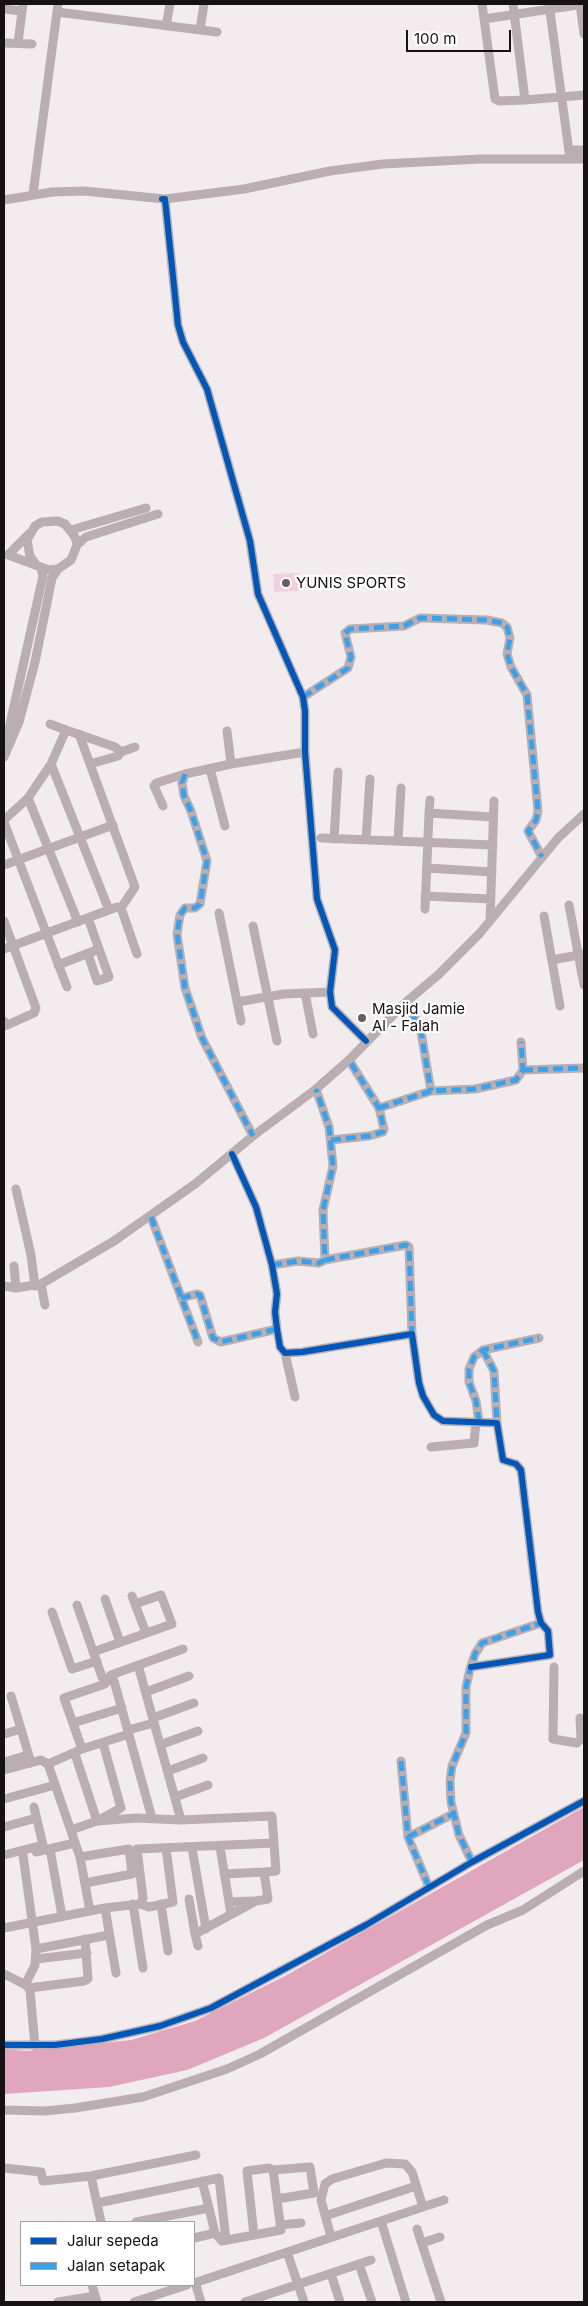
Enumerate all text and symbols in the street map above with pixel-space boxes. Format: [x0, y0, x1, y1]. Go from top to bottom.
scale bar [408, 20, 513, 52]
text: 100 m [414, 29, 456, 48]
place label: YUNIS SPORTS [296, 574, 406, 592]
marker: YUNIS SPORTS [280, 577, 292, 589]
place label: Masjid Jamie Al - Falah [372, 1000, 465, 1035]
marker: Masjid Jamie Al - Falah [356, 1012, 368, 1024]
legend [20, 2221, 195, 2286]
text: Jalur sepeda [67, 2231, 159, 2250]
text: Jalan setapak [67, 2256, 165, 2275]

